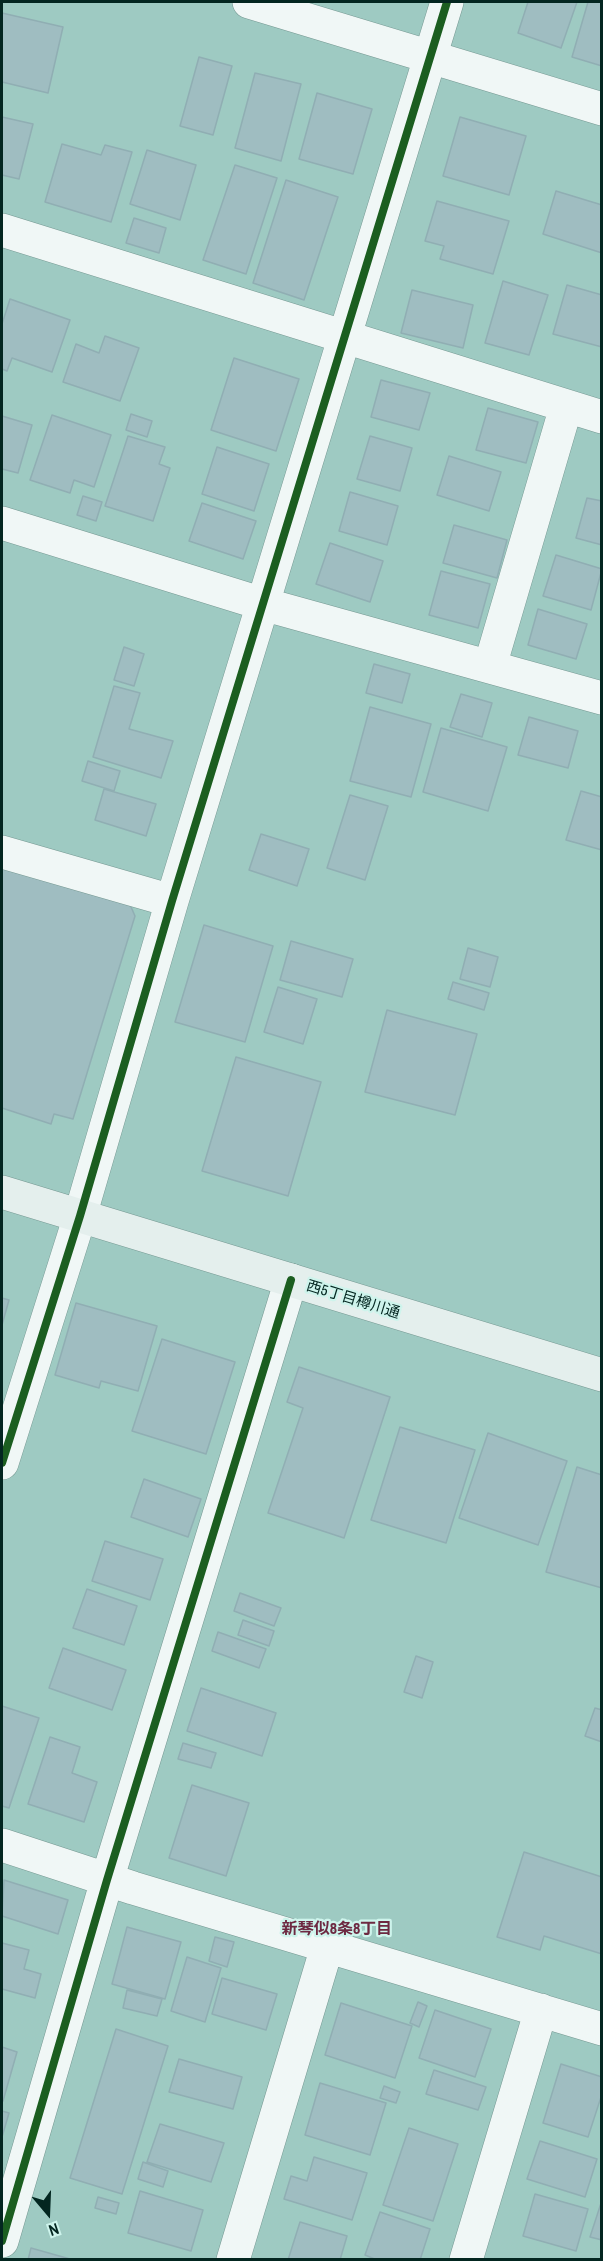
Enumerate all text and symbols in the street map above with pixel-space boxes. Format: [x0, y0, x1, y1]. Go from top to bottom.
street label: 西5丁目樽川通 [304, 1277, 402, 1323]
district label: 新琴似8条8丁目 [282, 1920, 392, 1940]
north arrow [18, 2183, 78, 2243]
text: N [46, 2218, 62, 2242]

